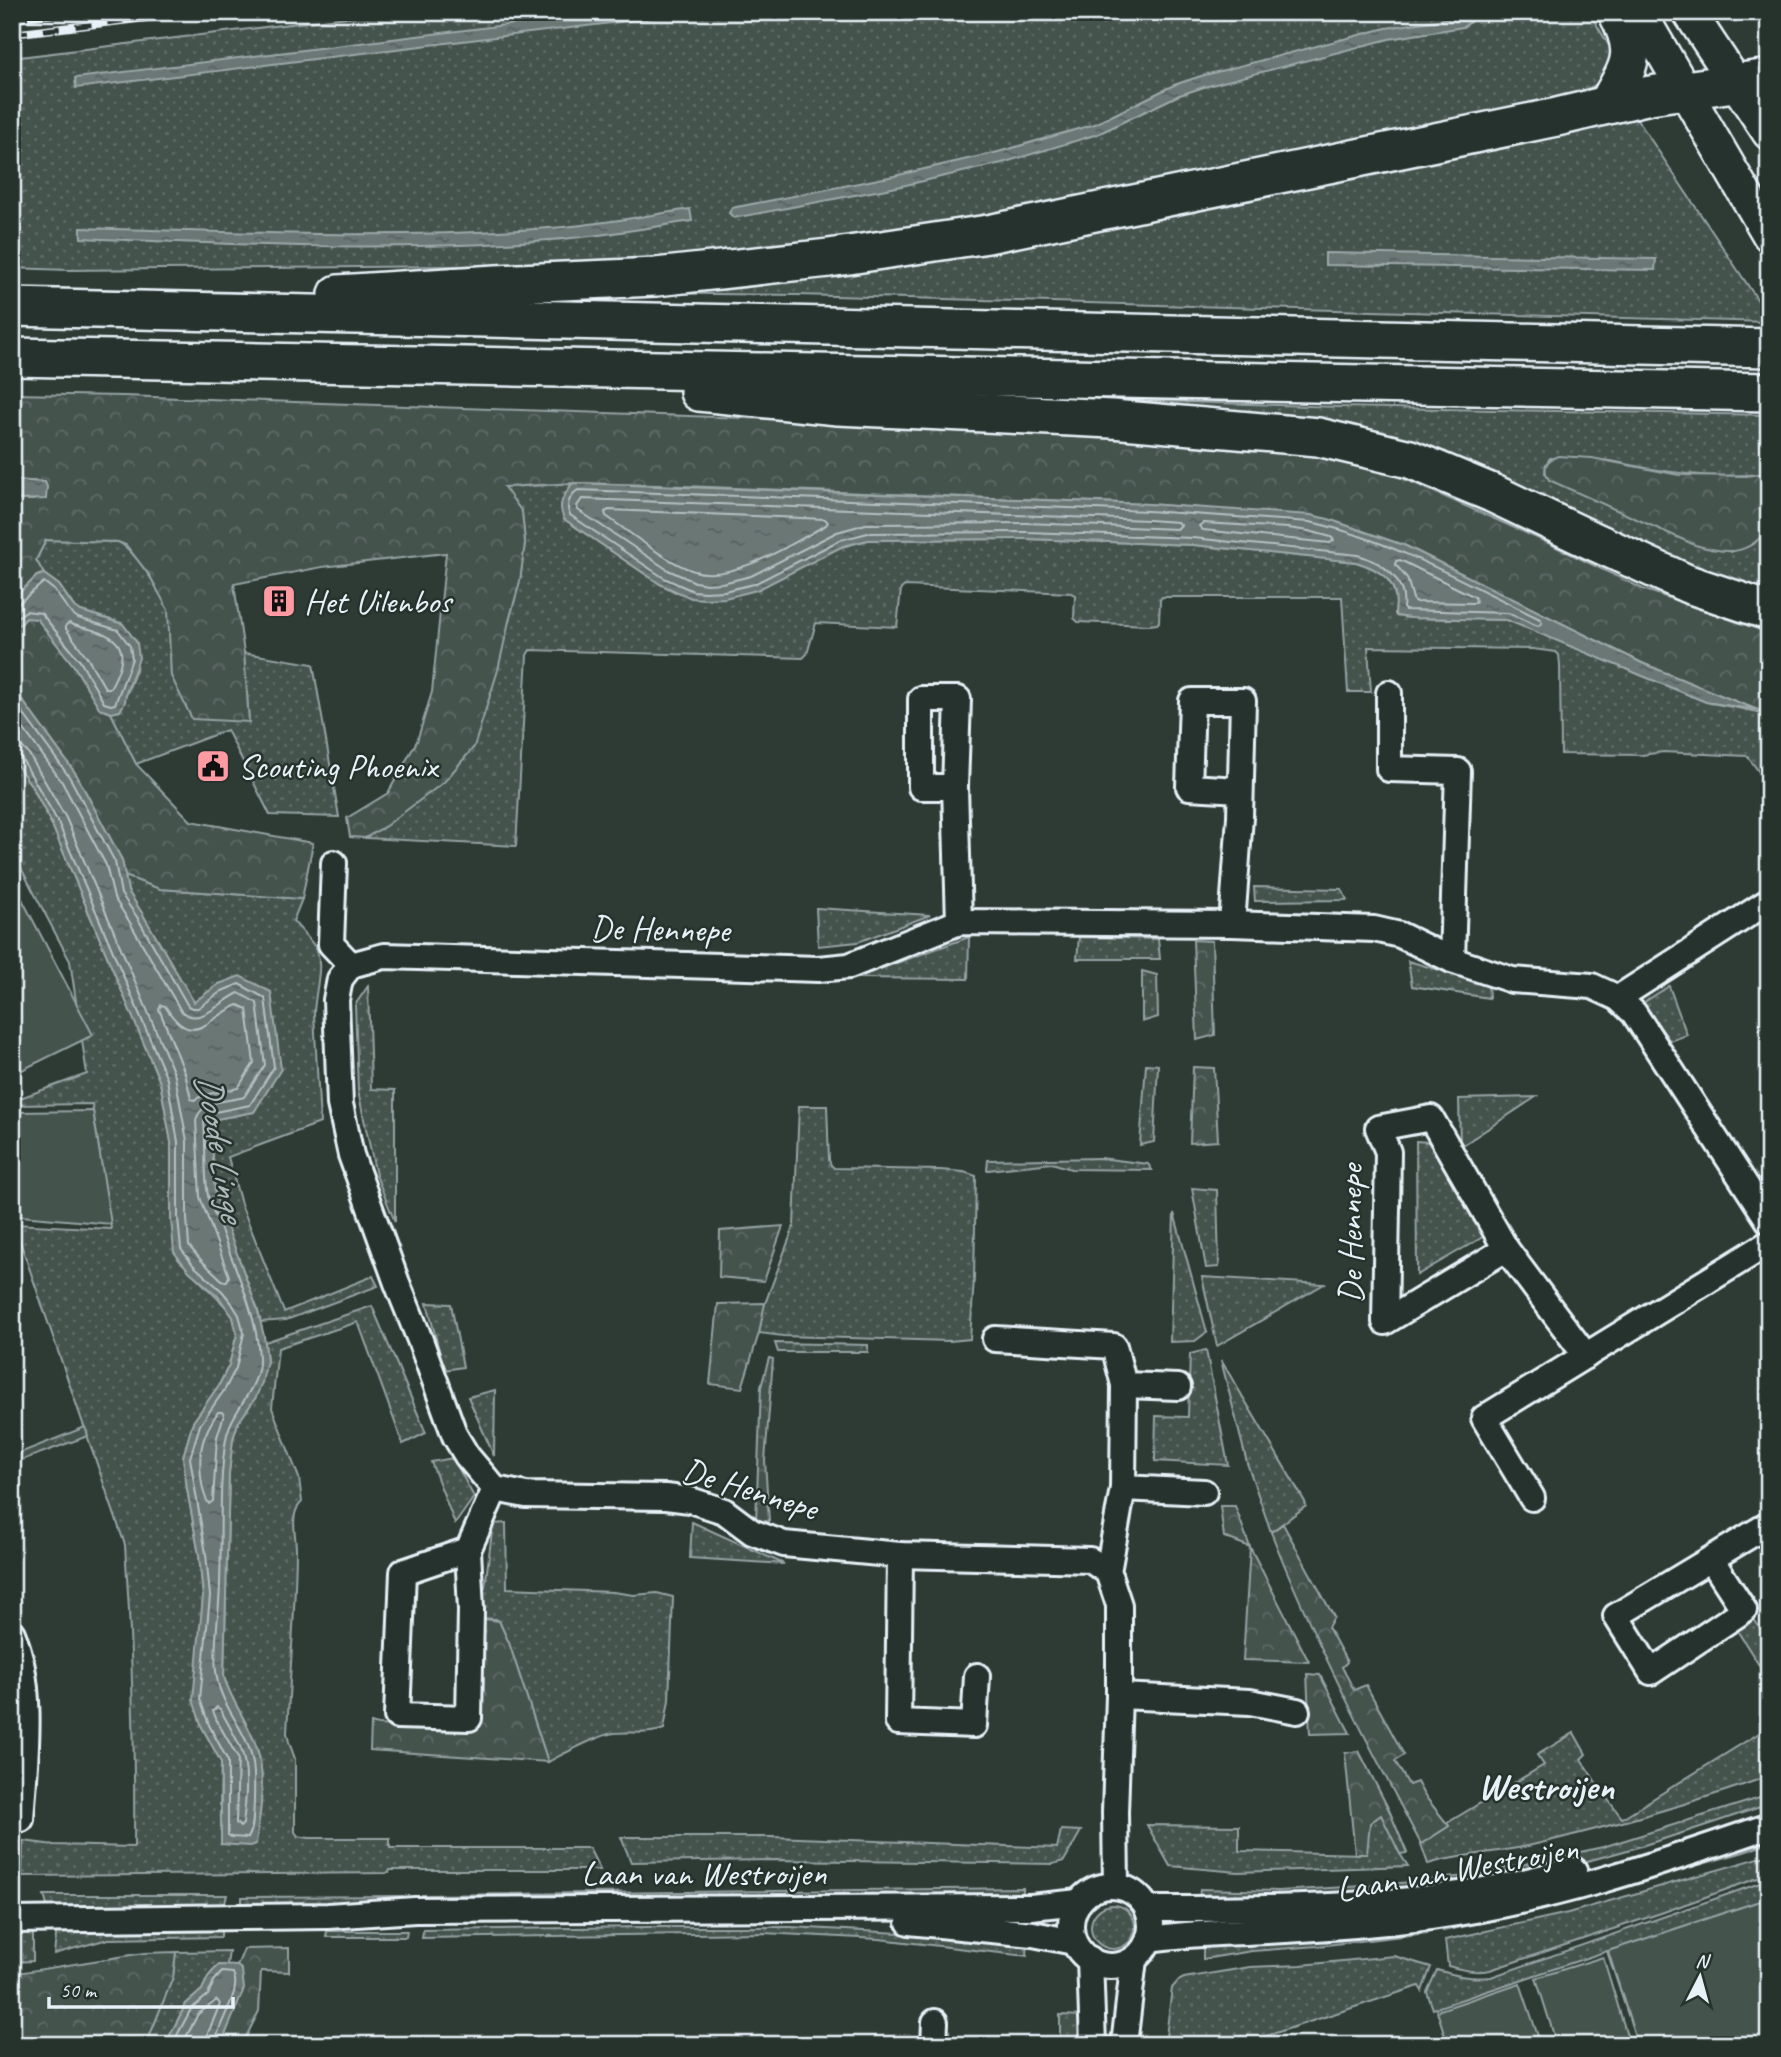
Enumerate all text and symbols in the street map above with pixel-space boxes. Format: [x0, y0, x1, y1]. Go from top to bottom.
place label: Het Uilenbos [304, 579, 454, 624]
building icon: Het Uilenbos [260, 582, 298, 620]
place label: Scouting Phoenix [238, 744, 440, 789]
public building icon: Scouting Phoenix [194, 747, 232, 785]
street label: De Hennepe [590, 905, 733, 953]
water label: Doode Linge [185, 1070, 258, 1229]
street label: De Hennepe [1328, 1162, 1373, 1304]
street label: De Hennepe [677, 1447, 826, 1532]
district label: Westroijen [1478, 1763, 1615, 1810]
street label: Laan van Westroijen [1333, 1826, 1582, 1912]
street label: Laan van Westroijen [582, 1851, 827, 1896]
north arrow [1666, 1941, 1736, 2011]
text: N [1695, 1949, 1712, 1974]
scale bar [49, 1966, 233, 2010]
text: 50 m [60, 1977, 98, 2003]

